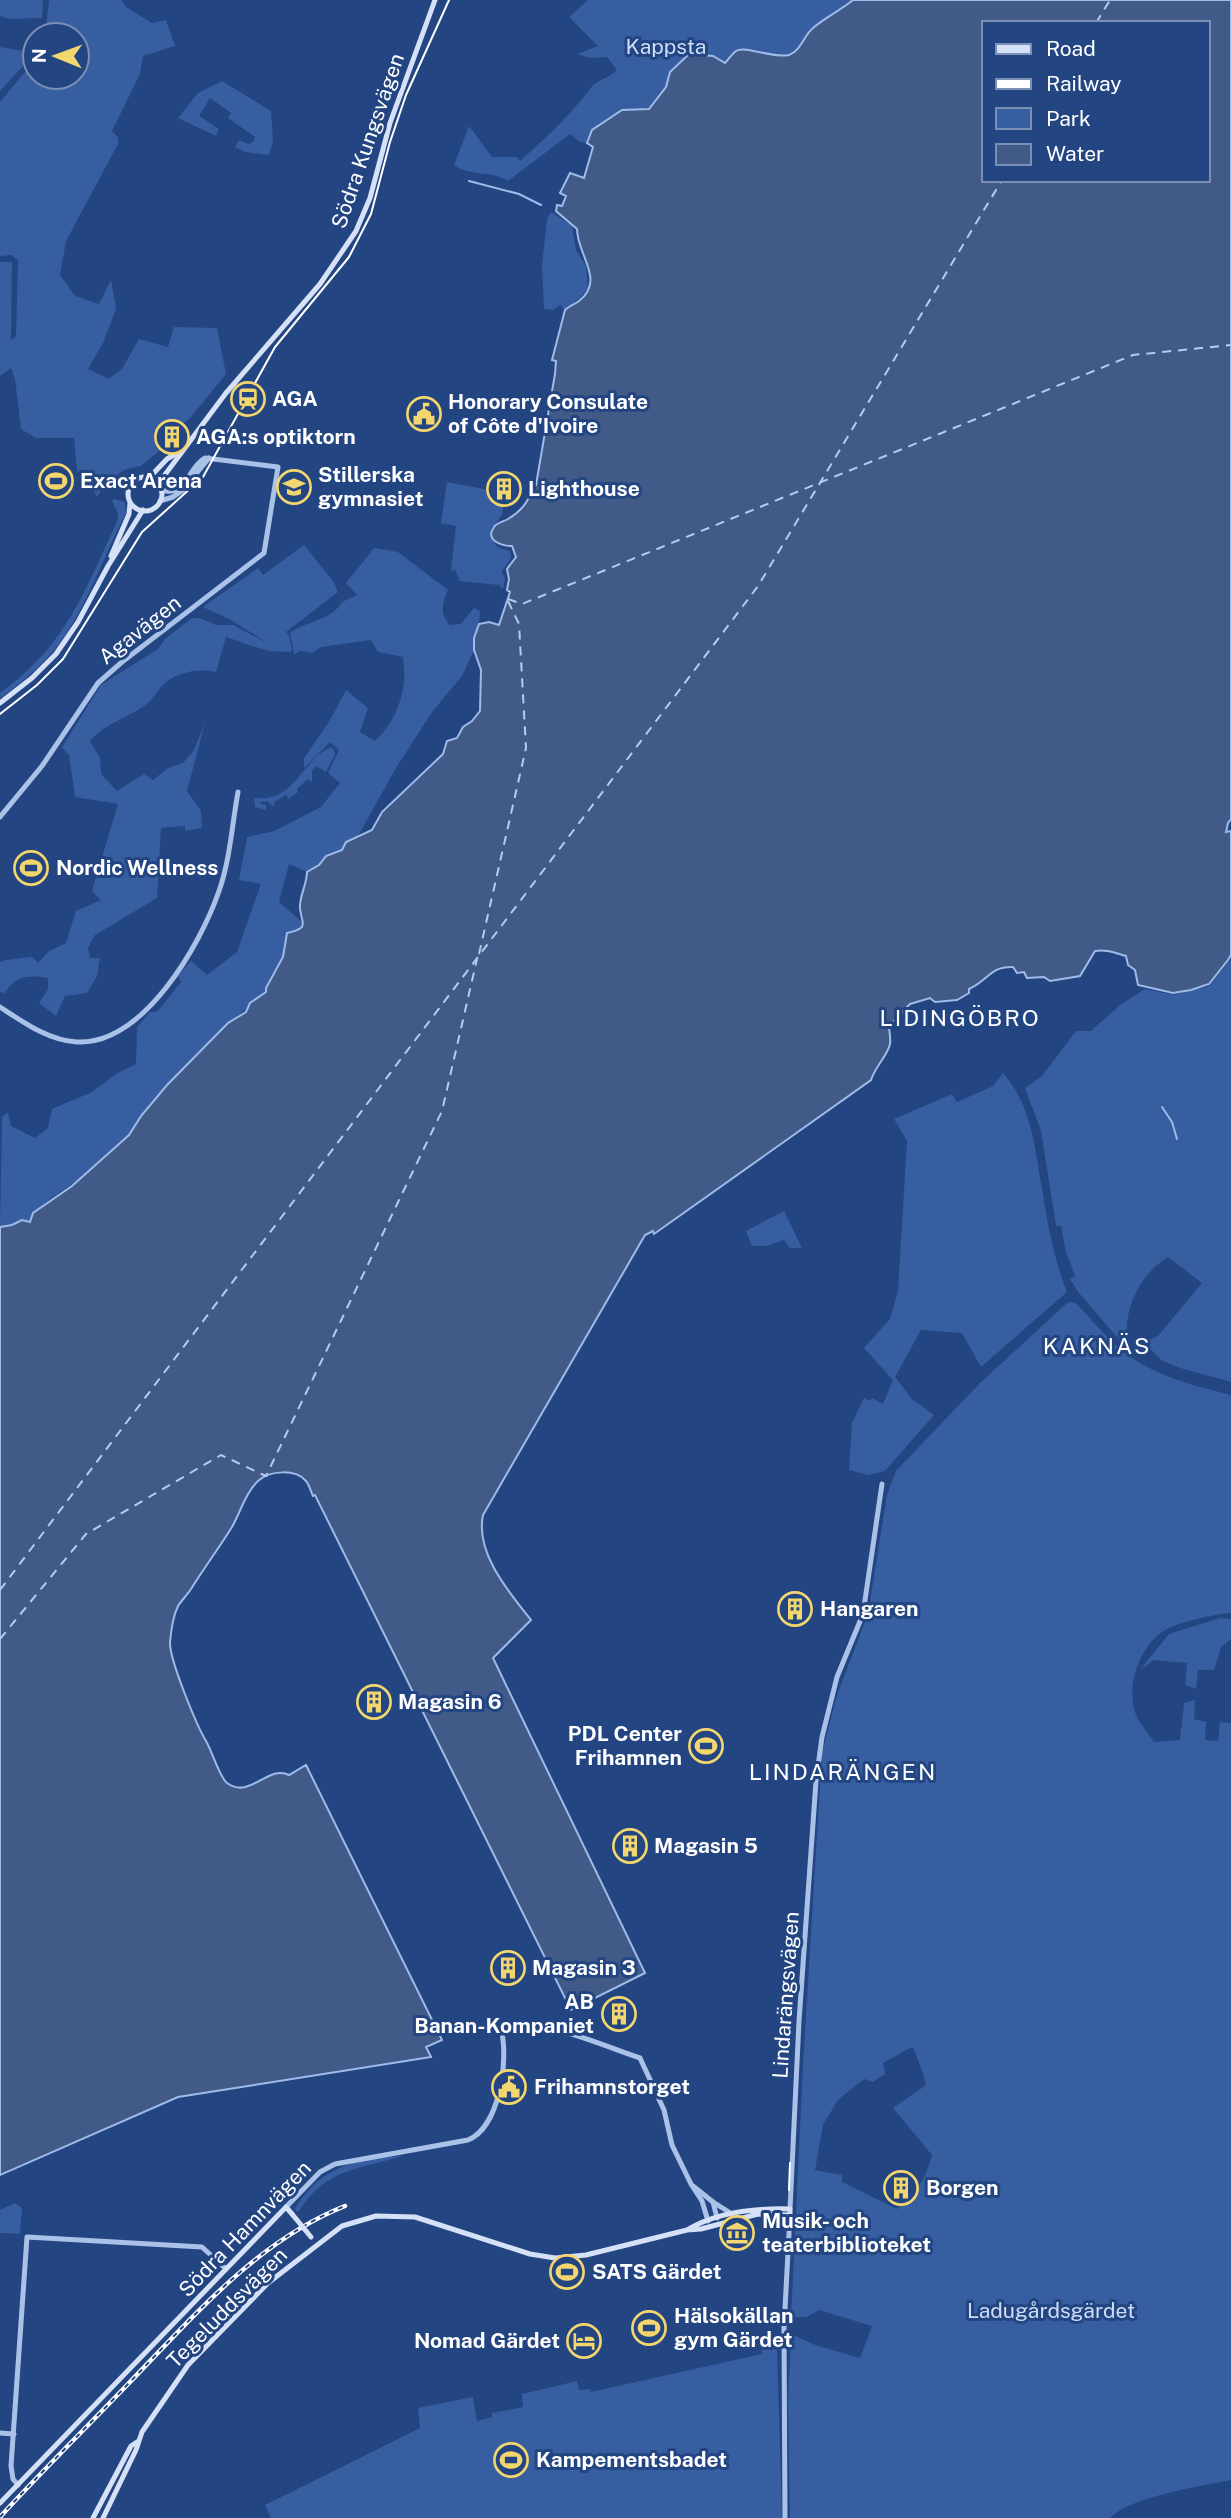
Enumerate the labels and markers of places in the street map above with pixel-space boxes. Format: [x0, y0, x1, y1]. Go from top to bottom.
station icon: AGA [229, 380, 267, 418]
place label: AGA [272, 386, 318, 411]
place label: Honorary Consulate of Côte d'Ivoire [448, 389, 648, 438]
public building icon: Honorary Consulate of Côte d'Ivoire [405, 395, 443, 433]
building icon: AGA:s optiktorn [153, 418, 191, 456]
place label: AGA:s optiktorn [196, 424, 356, 449]
sports icon: Exact Arena [37, 462, 75, 500]
place label: Stillerska gymnasiet [318, 462, 423, 511]
place label: Exact Arena [80, 468, 202, 493]
school or university icon: Stillerska gymnasiet [275, 468, 313, 506]
building icon: Lighthouse [485, 470, 523, 508]
place label: Lighthouse [528, 476, 640, 501]
sports icon: Nordic Wellness [12, 849, 50, 887]
place label: Nordic Wellness [56, 855, 218, 880]
building icon: Hangaren [776, 1590, 814, 1628]
place label: Hangaren [820, 1596, 918, 1621]
building icon: Magasin 6 [355, 1683, 393, 1721]
place label: Magasin 6 [398, 1689, 502, 1714]
place label: PDL Center Frihamnen [568, 1721, 682, 1770]
sports icon: PDL Center Frihamnen [687, 1727, 725, 1765]
building icon: Magasin 5 [611, 1827, 649, 1865]
place label: Magasin 5 [654, 1833, 758, 1858]
building icon: Magasin 3 [489, 1949, 527, 1987]
place label: Magasin 3 [532, 1955, 636, 1980]
place label: AB Banan-Kompaniet [414, 1989, 594, 2038]
building icon: AB Banan-Kompaniet [600, 1995, 638, 2033]
public building icon: Frihamnstorget [490, 2068, 528, 2106]
place label: Frihamnstorget [534, 2074, 690, 2099]
building icon: Borgen [882, 2169, 920, 2207]
place label: Borgen [926, 2175, 999, 2200]
place label: Musik- och teaterbiblioteket [762, 2208, 931, 2257]
museum icon: Musik- och teaterbiblioteket [718, 2214, 756, 2252]
sports icon: SATS Gärdet [548, 2253, 586, 2291]
place label: SATS Gärdet [592, 2259, 722, 2284]
place label: Hälsokällan gym Gärdet [674, 2303, 793, 2352]
sports icon: Hälsokällan gym Gärdet [630, 2309, 668, 2347]
hotel icon: Nomad Gärdet [565, 2322, 603, 2360]
place label: Nomad Gärdet [414, 2328, 560, 2353]
sports icon: Kampementsbadet [492, 2441, 530, 2479]
place label: Kampementsbadet [536, 2447, 727, 2472]

